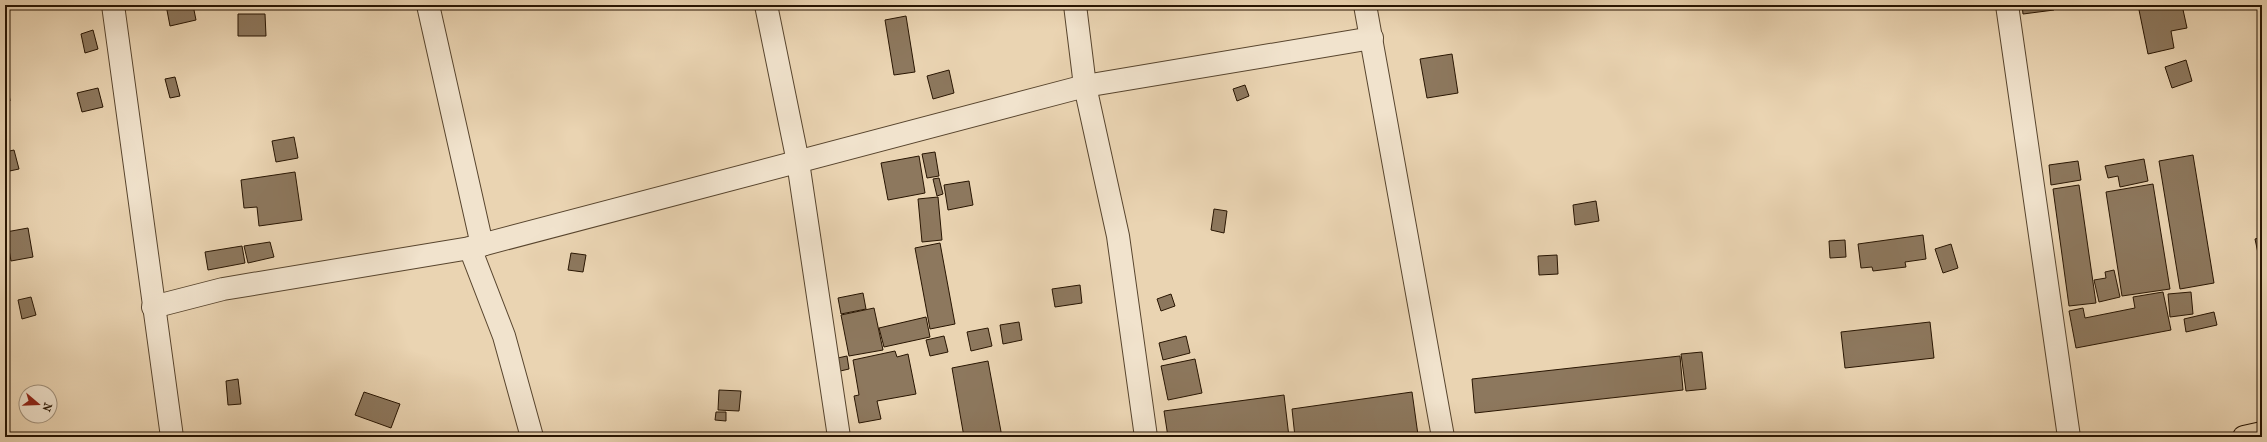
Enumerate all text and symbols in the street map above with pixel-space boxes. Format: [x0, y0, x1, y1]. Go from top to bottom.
north arrow [18, 384, 58, 424]
text: N [39, 401, 54, 414]

